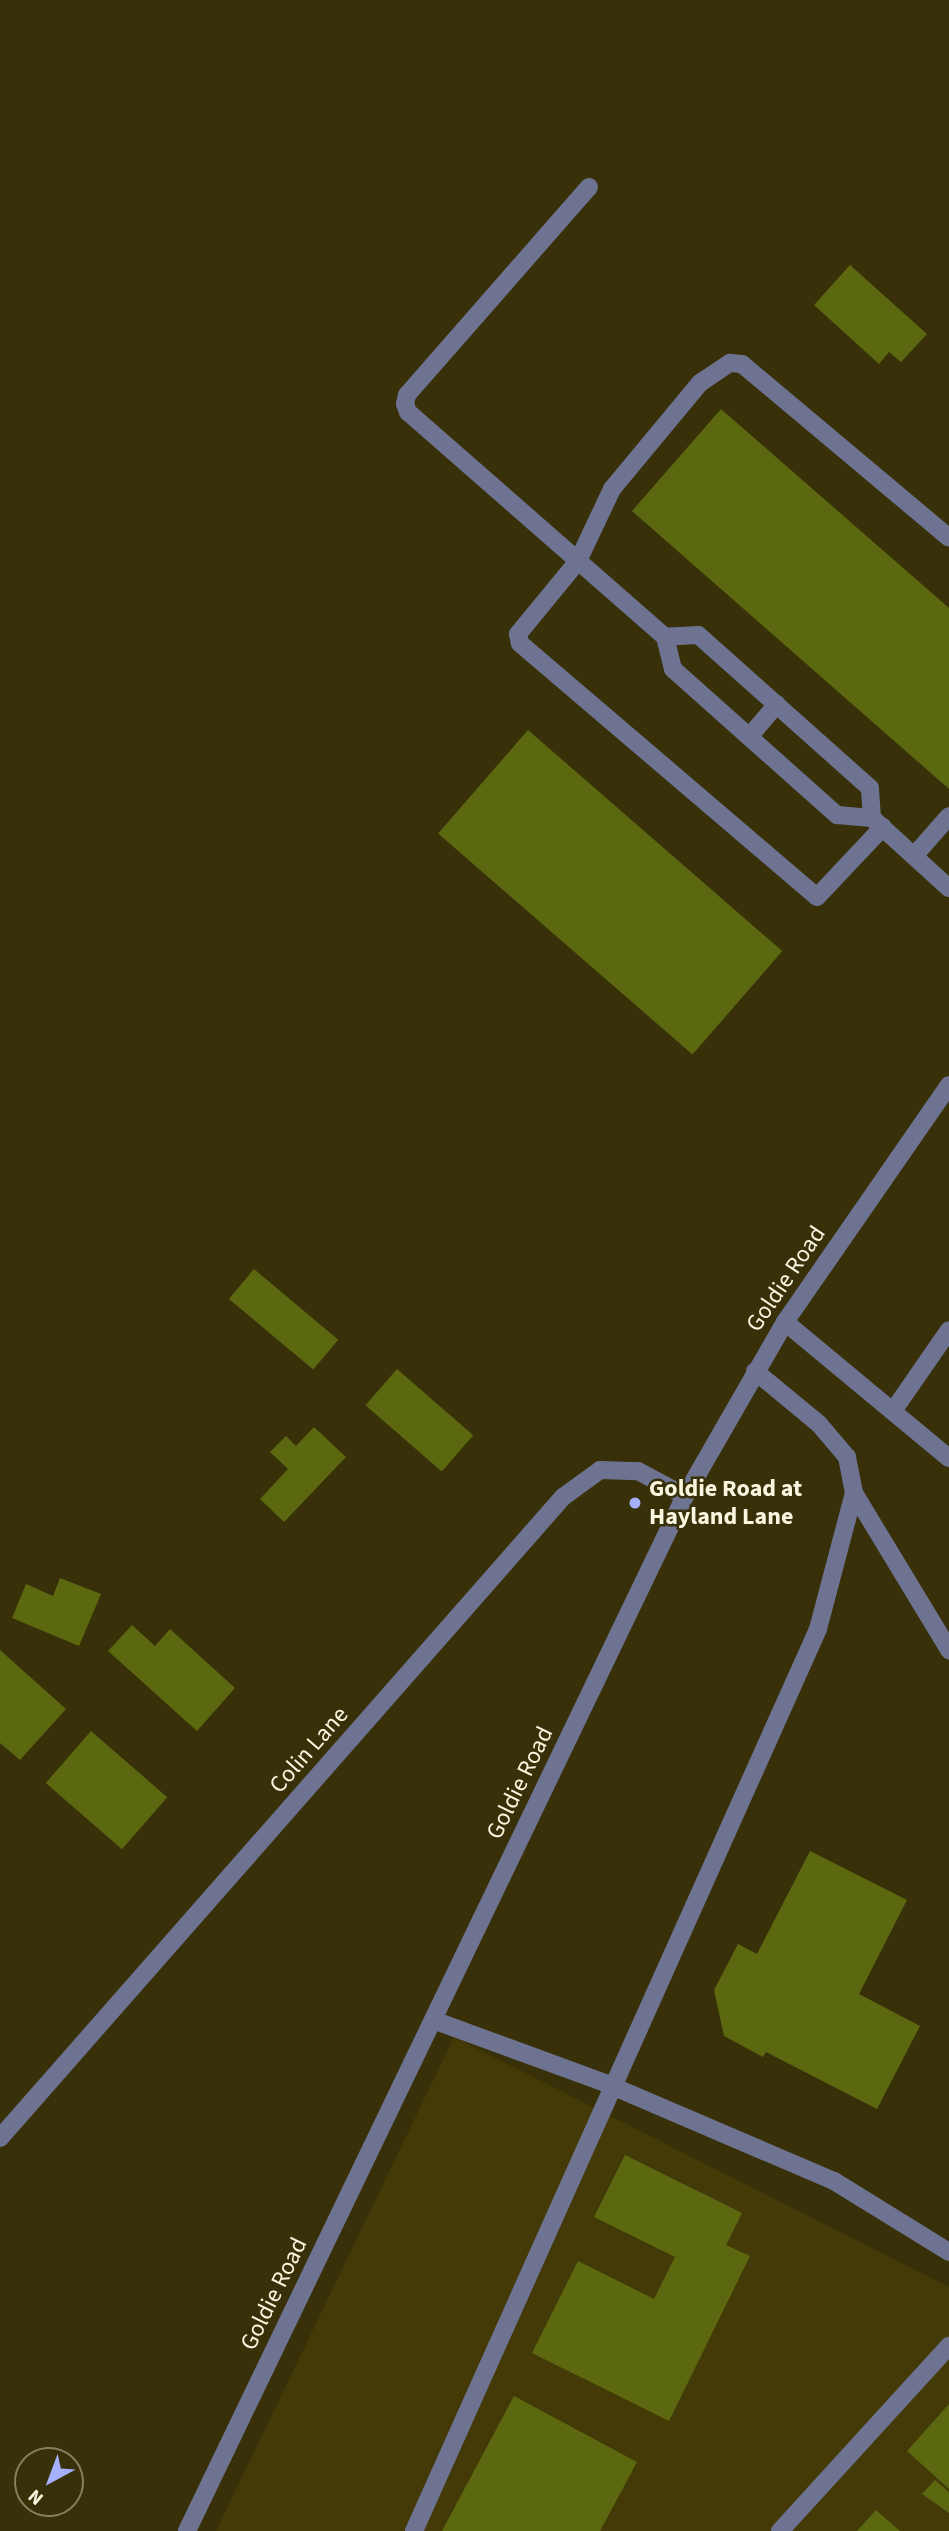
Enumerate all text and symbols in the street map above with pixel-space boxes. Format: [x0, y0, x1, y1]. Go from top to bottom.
street label: Goldie Road [740, 1221, 832, 1337]
place label: Goldie Road at Hayland Lane [649, 1475, 802, 1531]
marker: Goldie Road at Hayland Lane [627, 1495, 643, 1511]
street label: Colin Lane [264, 1701, 354, 1799]
street label: Goldie Road [480, 1722, 560, 1844]
street label: Goldie Road [234, 2233, 314, 2355]
north arrow [14, 2447, 84, 2517]
text: N [23, 2482, 50, 2511]

